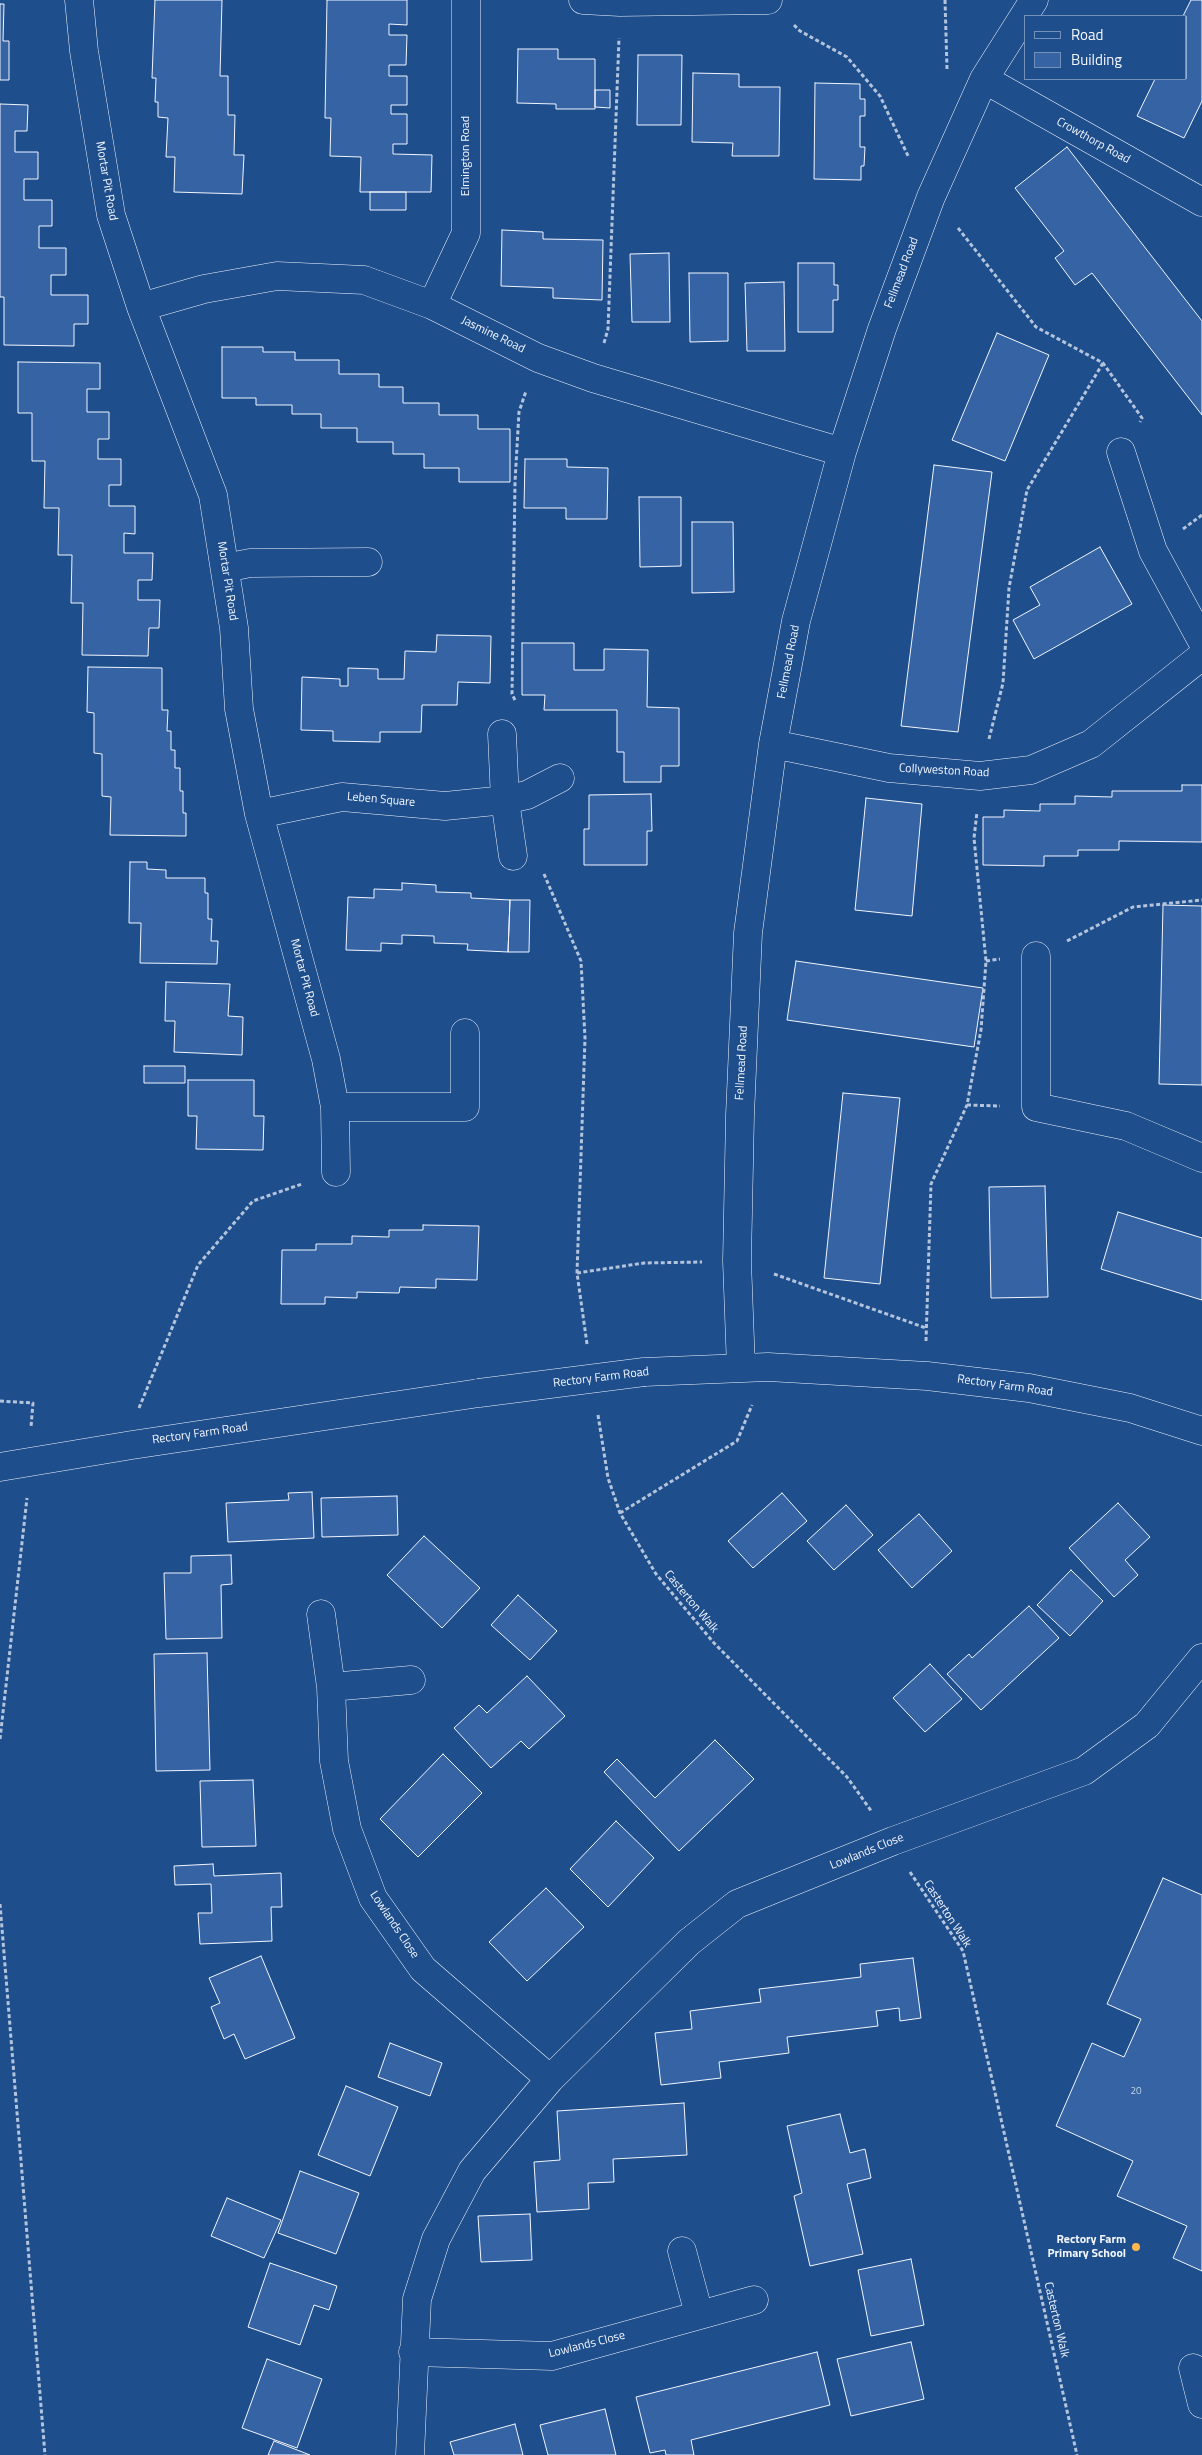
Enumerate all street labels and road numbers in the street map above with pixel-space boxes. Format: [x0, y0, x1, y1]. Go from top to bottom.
street label: Crowthorp Road [1054, 115, 1132, 167]
street label: Elmington Road [459, 116, 473, 196]
street label: Mortar Pit Road [92, 140, 120, 222]
street label: Fellmead Road [882, 236, 922, 310]
street label: Jasmine Road [459, 313, 527, 357]
street label: Mortar Pit Road [214, 540, 240, 622]
street label: Fellmead Road [775, 624, 803, 700]
street label: Collyweston Road [898, 761, 990, 781]
street label: Leben Square [346, 790, 416, 810]
street label: Mortar Pit Road [287, 937, 321, 1019]
street label: Fellmead Road [733, 1025, 751, 1101]
street label: Rectory Farm Road [552, 1365, 650, 1391]
street label: Rectory Farm Road [956, 1372, 1054, 1400]
street label: Rectory Farm Road [151, 1420, 249, 1448]
street label: Casterton Walk [661, 1568, 721, 1636]
street label: Lowlands Close [828, 1831, 906, 1873]
street label: Casterton Walk [920, 1878, 974, 1950]
street label: Lowlands Close [366, 1889, 422, 1961]
street label: Casterton Walk [1040, 2281, 1072, 2359]
street label: Lowlands Close [547, 2329, 627, 2361]

